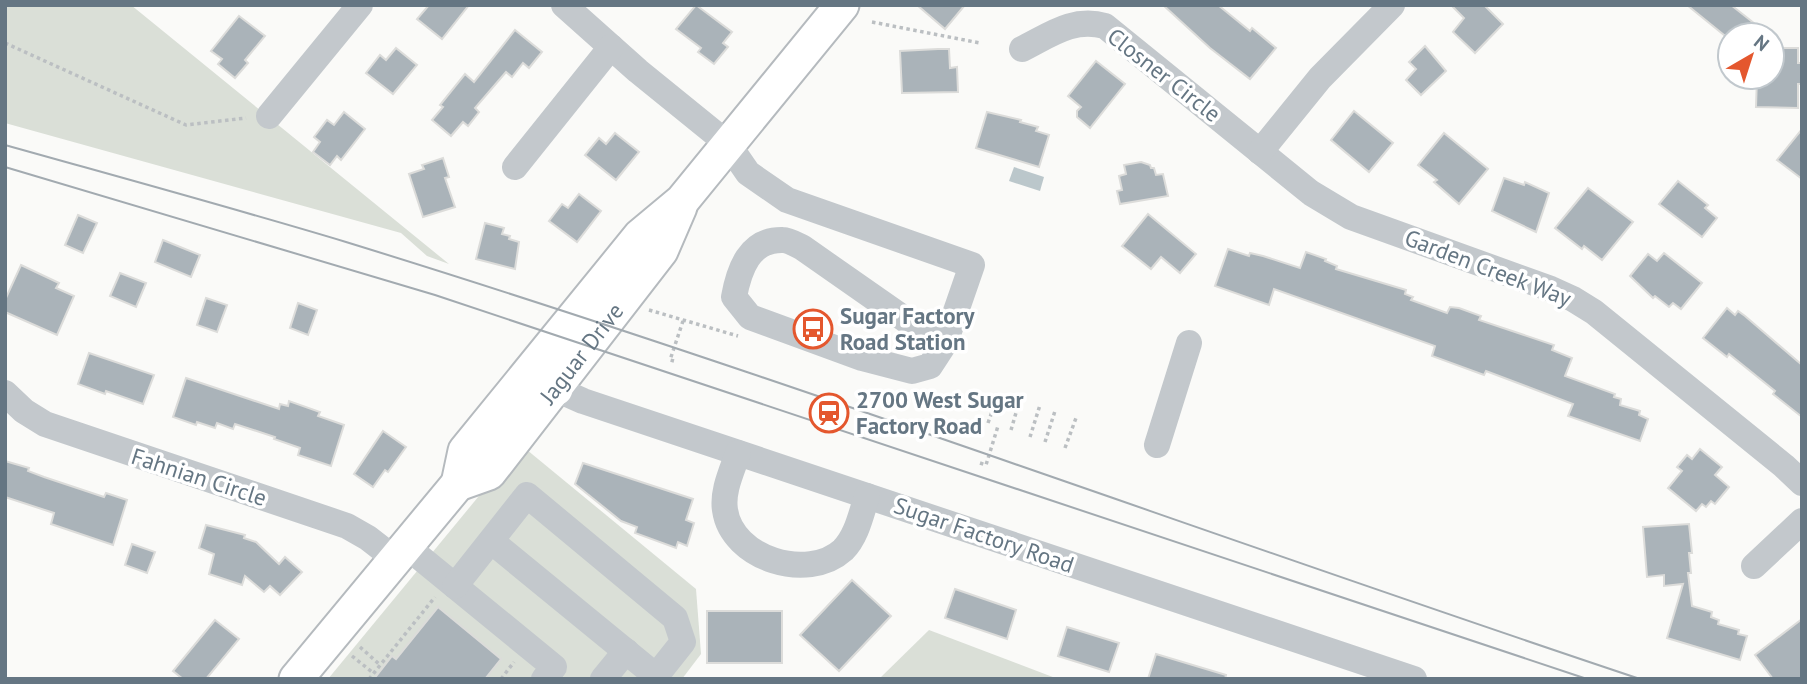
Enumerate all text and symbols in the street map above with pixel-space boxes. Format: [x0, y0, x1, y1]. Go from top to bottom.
street label: Closner Circle [1102, 21, 1227, 128]
north arrow [1716, 21, 1786, 91]
text: N [1749, 30, 1774, 56]
street label: Garden Creek Way [1401, 222, 1576, 313]
street label: Jaguar Drive [532, 297, 629, 410]
place label: Sugar Factory Road Station [840, 301, 976, 356]
bus stop icon: Sugar Factory Road Station [792, 308, 834, 350]
place label: 2700 West Sugar Factory Road [856, 385, 1025, 440]
station icon: 2700 West Sugar Factory Road [808, 392, 850, 434]
street label: Fahnian Circle [128, 441, 271, 512]
street label: Sugar Factory Road [890, 490, 1078, 579]

